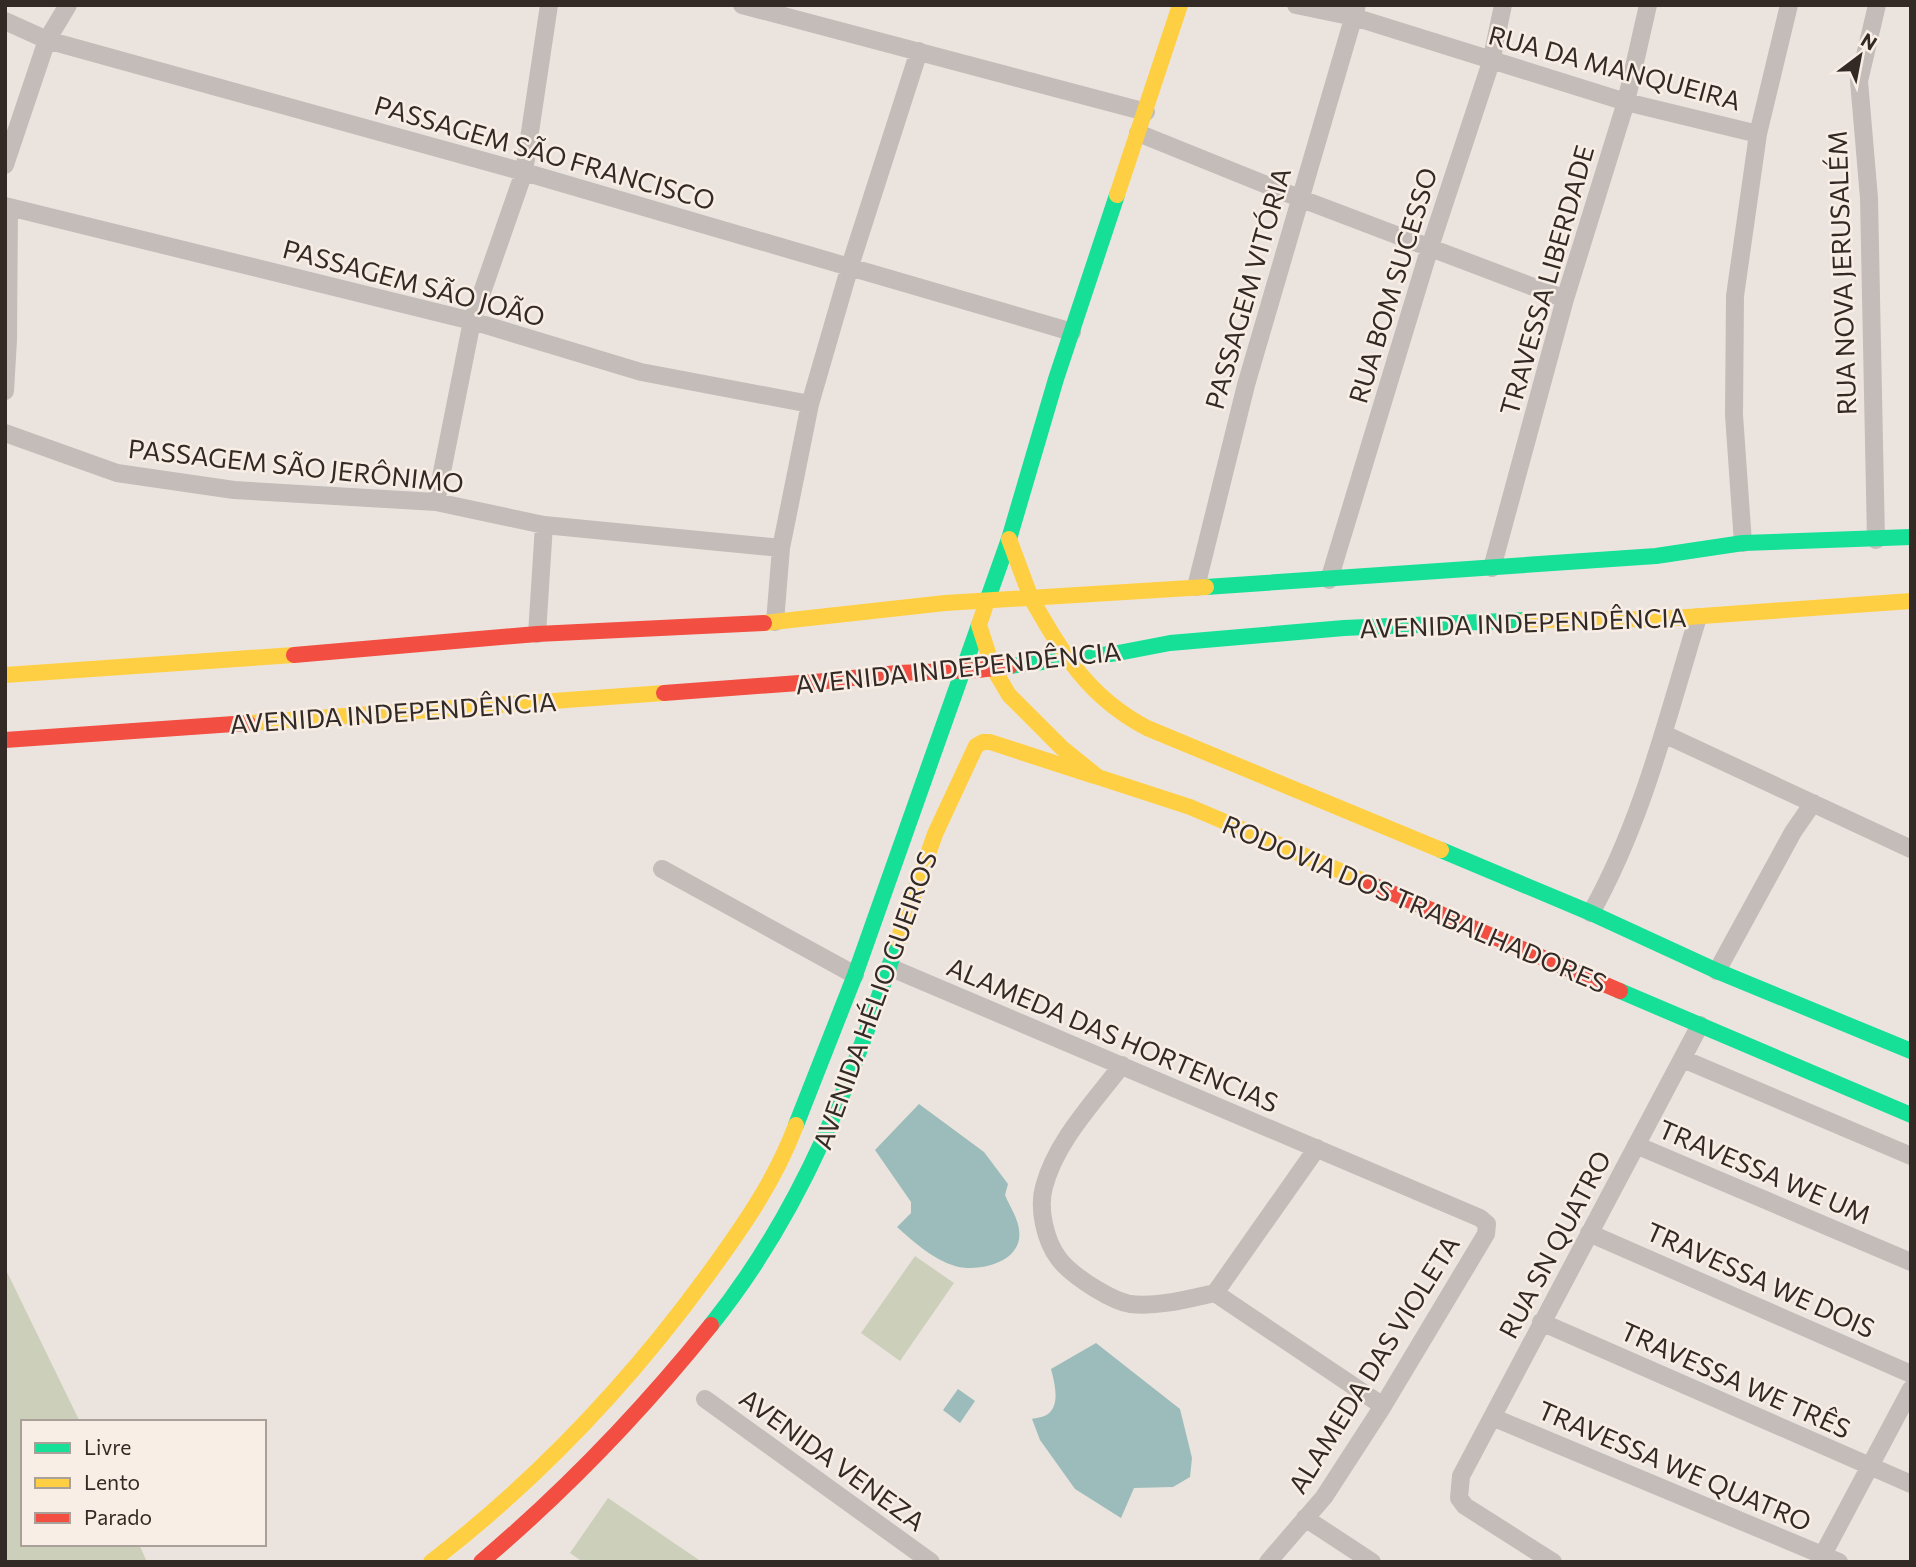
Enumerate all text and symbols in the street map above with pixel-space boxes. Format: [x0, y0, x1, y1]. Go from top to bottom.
street label: RUA DA MANQUEIRA [1485, 18, 1745, 116]
north arrow [1825, 21, 1895, 91]
text: N [1857, 28, 1881, 55]
street label: PASSAGEM SÃO FRANCISCO [371, 88, 719, 216]
street label: RUA NOVA JERUSALÉM [1821, 130, 1861, 416]
street label: TRAVESSA LIBERDADE [1493, 141, 1599, 419]
street label: RUA BOM SUCESSO [1341, 163, 1443, 407]
street label: PASSAGEM VITÓRIA [1198, 164, 1296, 412]
street label: PASSAGEM SÃO JOÃO [280, 232, 548, 332]
street label: PASSAGEM SÃO JERÔNIMO [127, 432, 465, 498]
street label: AVENIDA INDEPENDÊNCIA [1359, 601, 1687, 643]
street label: AVENIDA INDEPENDÊNCIA [794, 634, 1123, 700]
street label: AVENIDA INDEPENDÊNCIA [229, 685, 557, 739]
street label: RODOVIA DOS TRABALHADORES [1218, 808, 1612, 998]
street label: AVENIDA HÉLIO GUEIROS [806, 847, 942, 1153]
street label: ALAMEDA DAS HORTENCIAS [943, 950, 1283, 1118]
street label: TRAVESSA WE UM [1654, 1112, 1876, 1230]
street label: RUA SN QUATRO [1492, 1145, 1616, 1343]
street label: TRAVESSA WE DOIS [1642, 1215, 1880, 1343]
street label: ALAMEDA DAS VIOLETA [1281, 1229, 1465, 1499]
street label: TRAVESSA WE TRÊS [1616, 1314, 1856, 1444]
street label: AVENIDA VENEZA [734, 1381, 932, 1537]
street label: TRAVESSA WE QUATRO [1534, 1393, 1816, 1537]
legend [21, 1420, 266, 1546]
text: Livre [84, 1434, 131, 1459]
text: Lento [84, 1469, 140, 1494]
text: Parado [84, 1504, 152, 1529]

